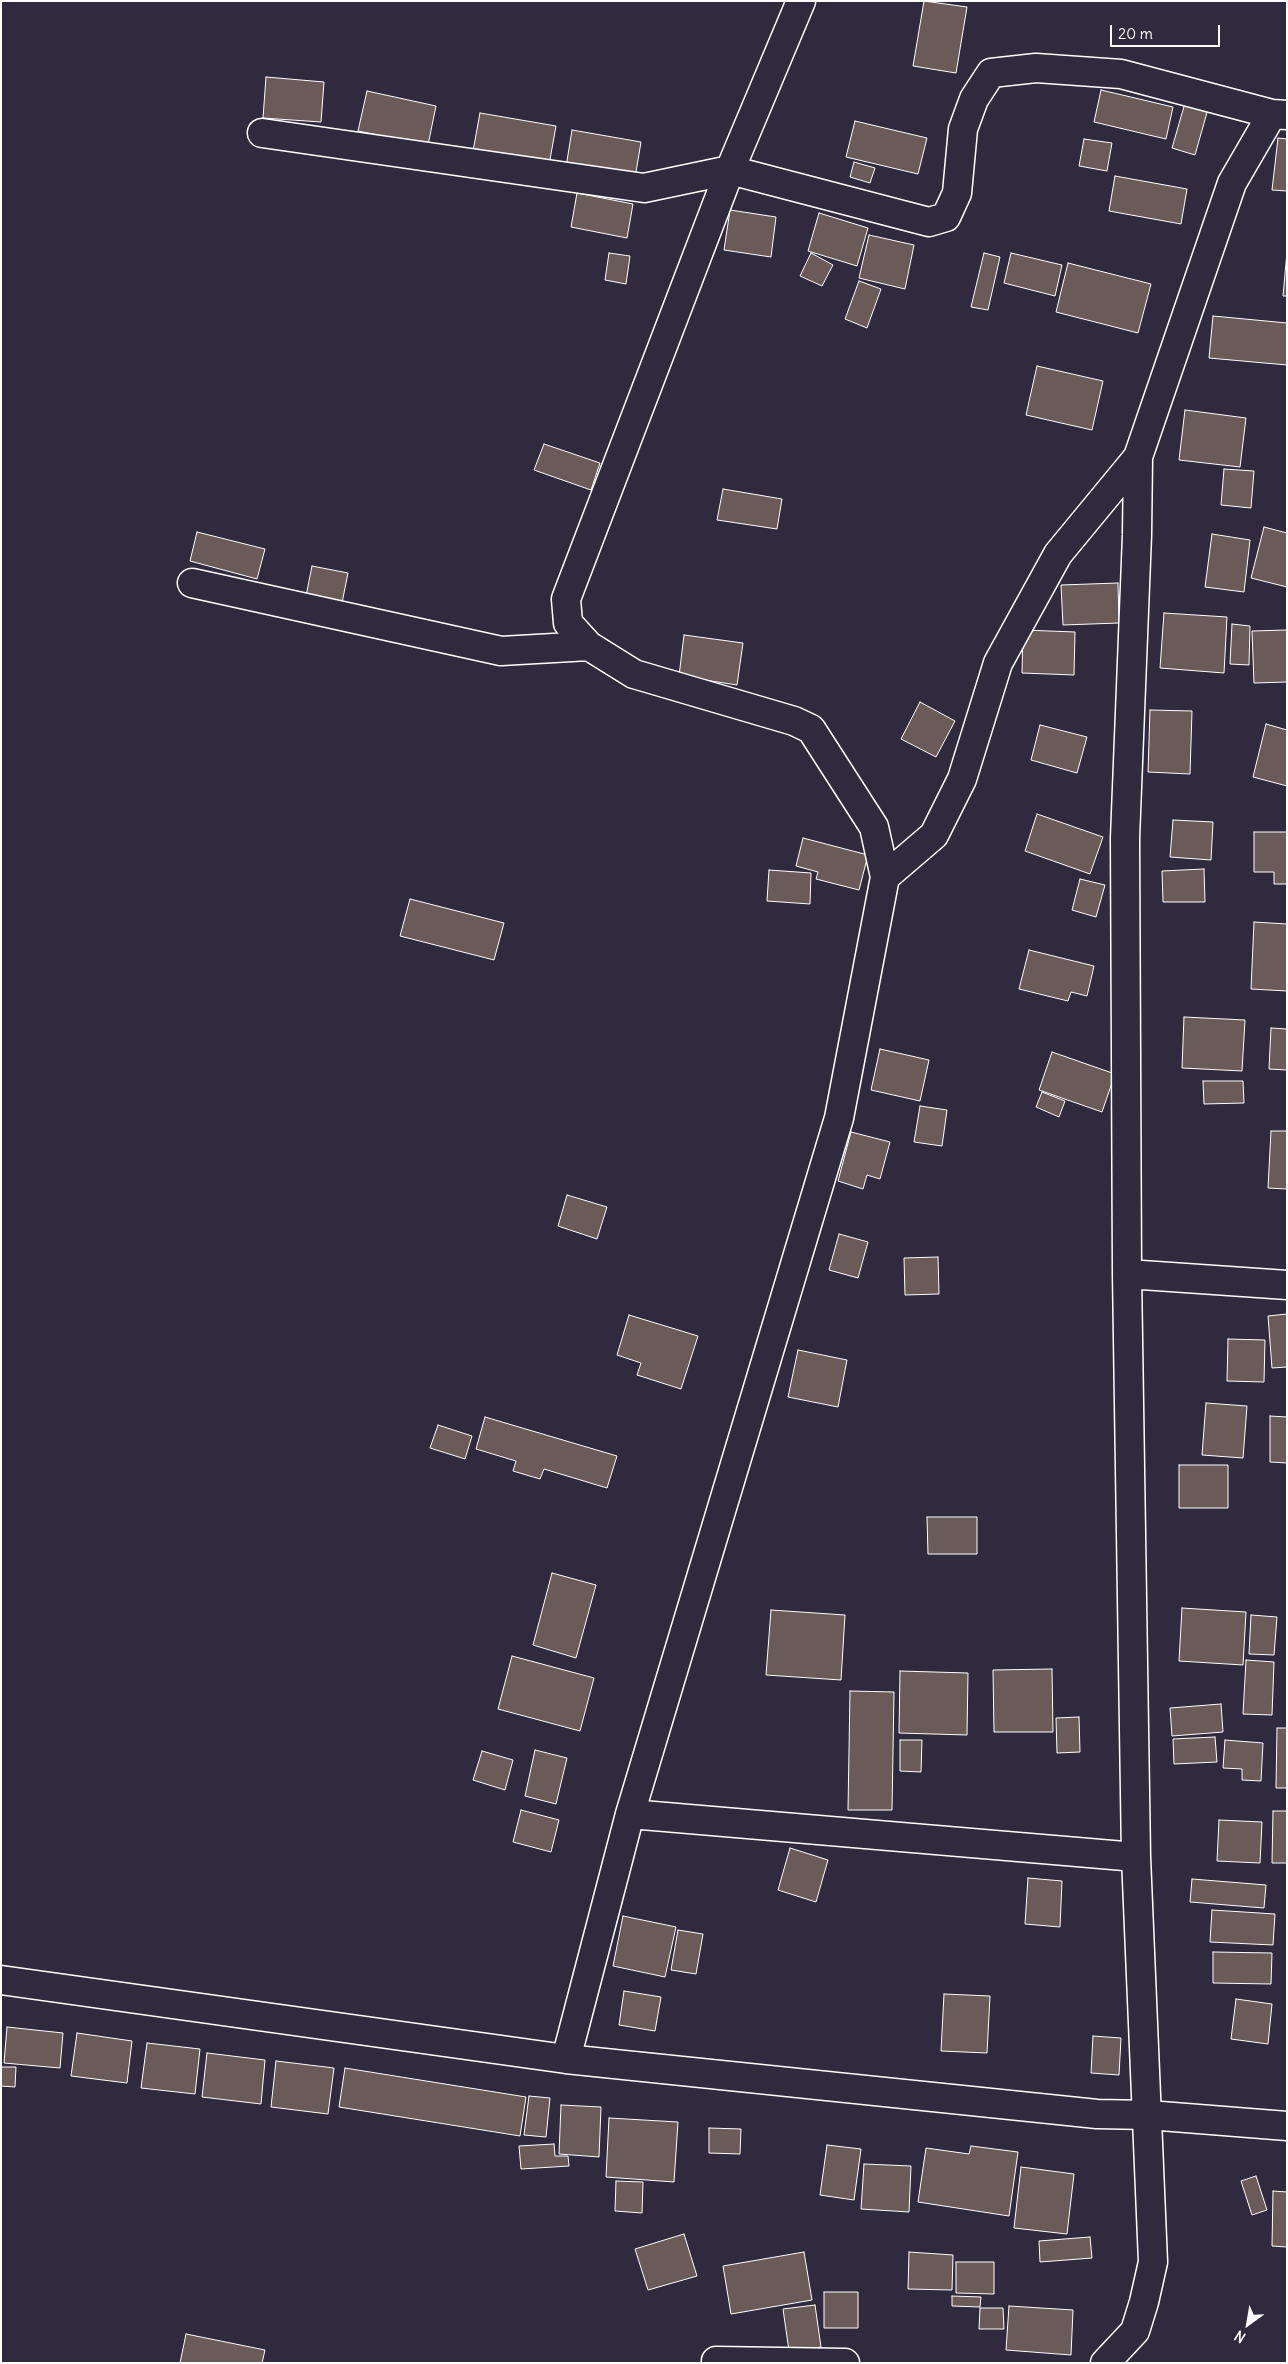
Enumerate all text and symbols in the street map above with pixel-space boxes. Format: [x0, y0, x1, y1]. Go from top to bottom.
scale bar [1113, 15, 1223, 47]
text: 20 m [1118, 24, 1153, 43]
north arrow [1223, 2299, 1273, 2349]
text: N [1231, 2327, 1249, 2347]

